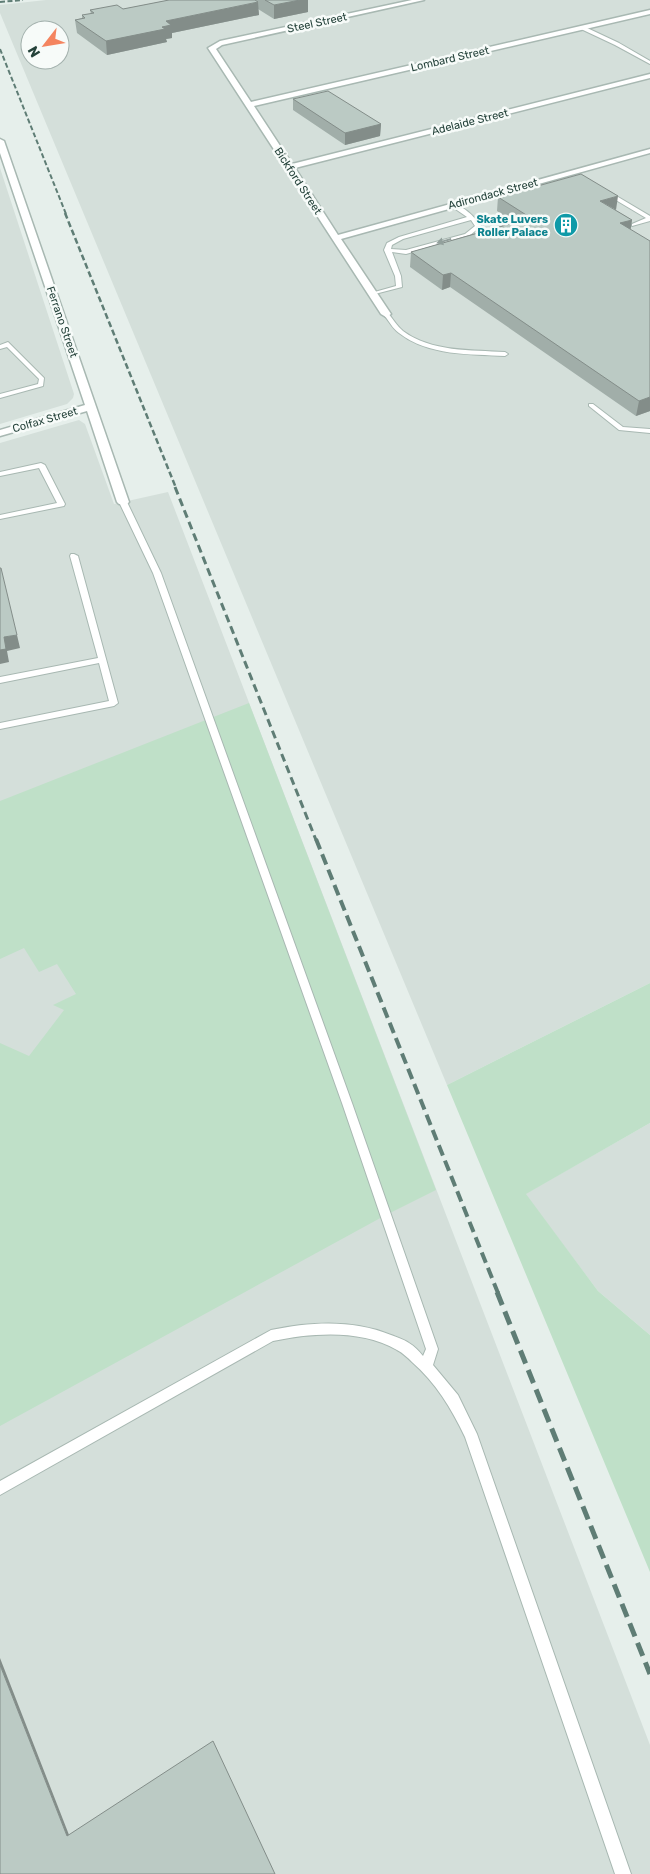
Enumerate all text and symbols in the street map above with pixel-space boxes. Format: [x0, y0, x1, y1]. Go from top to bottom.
street label: Steel Street [286, 10, 349, 36]
north arrow [20, 20, 70, 70]
text: N [24, 43, 44, 60]
street label: Lombard Street [410, 44, 491, 74]
street label: Adelaide Street [430, 106, 510, 138]
street label: Bickford Street [271, 145, 325, 218]
street label: Adirondack Street [447, 176, 540, 212]
building icon: Skate Luvers Roller Palace [553, 212, 579, 238]
place label: Skate Luvers Roller Palace [476, 213, 548, 239]
one-way arrow [436, 238, 451, 246]
street label: Ferrano Street [44, 285, 80, 360]
street label: Colfax Street [11, 404, 80, 435]

